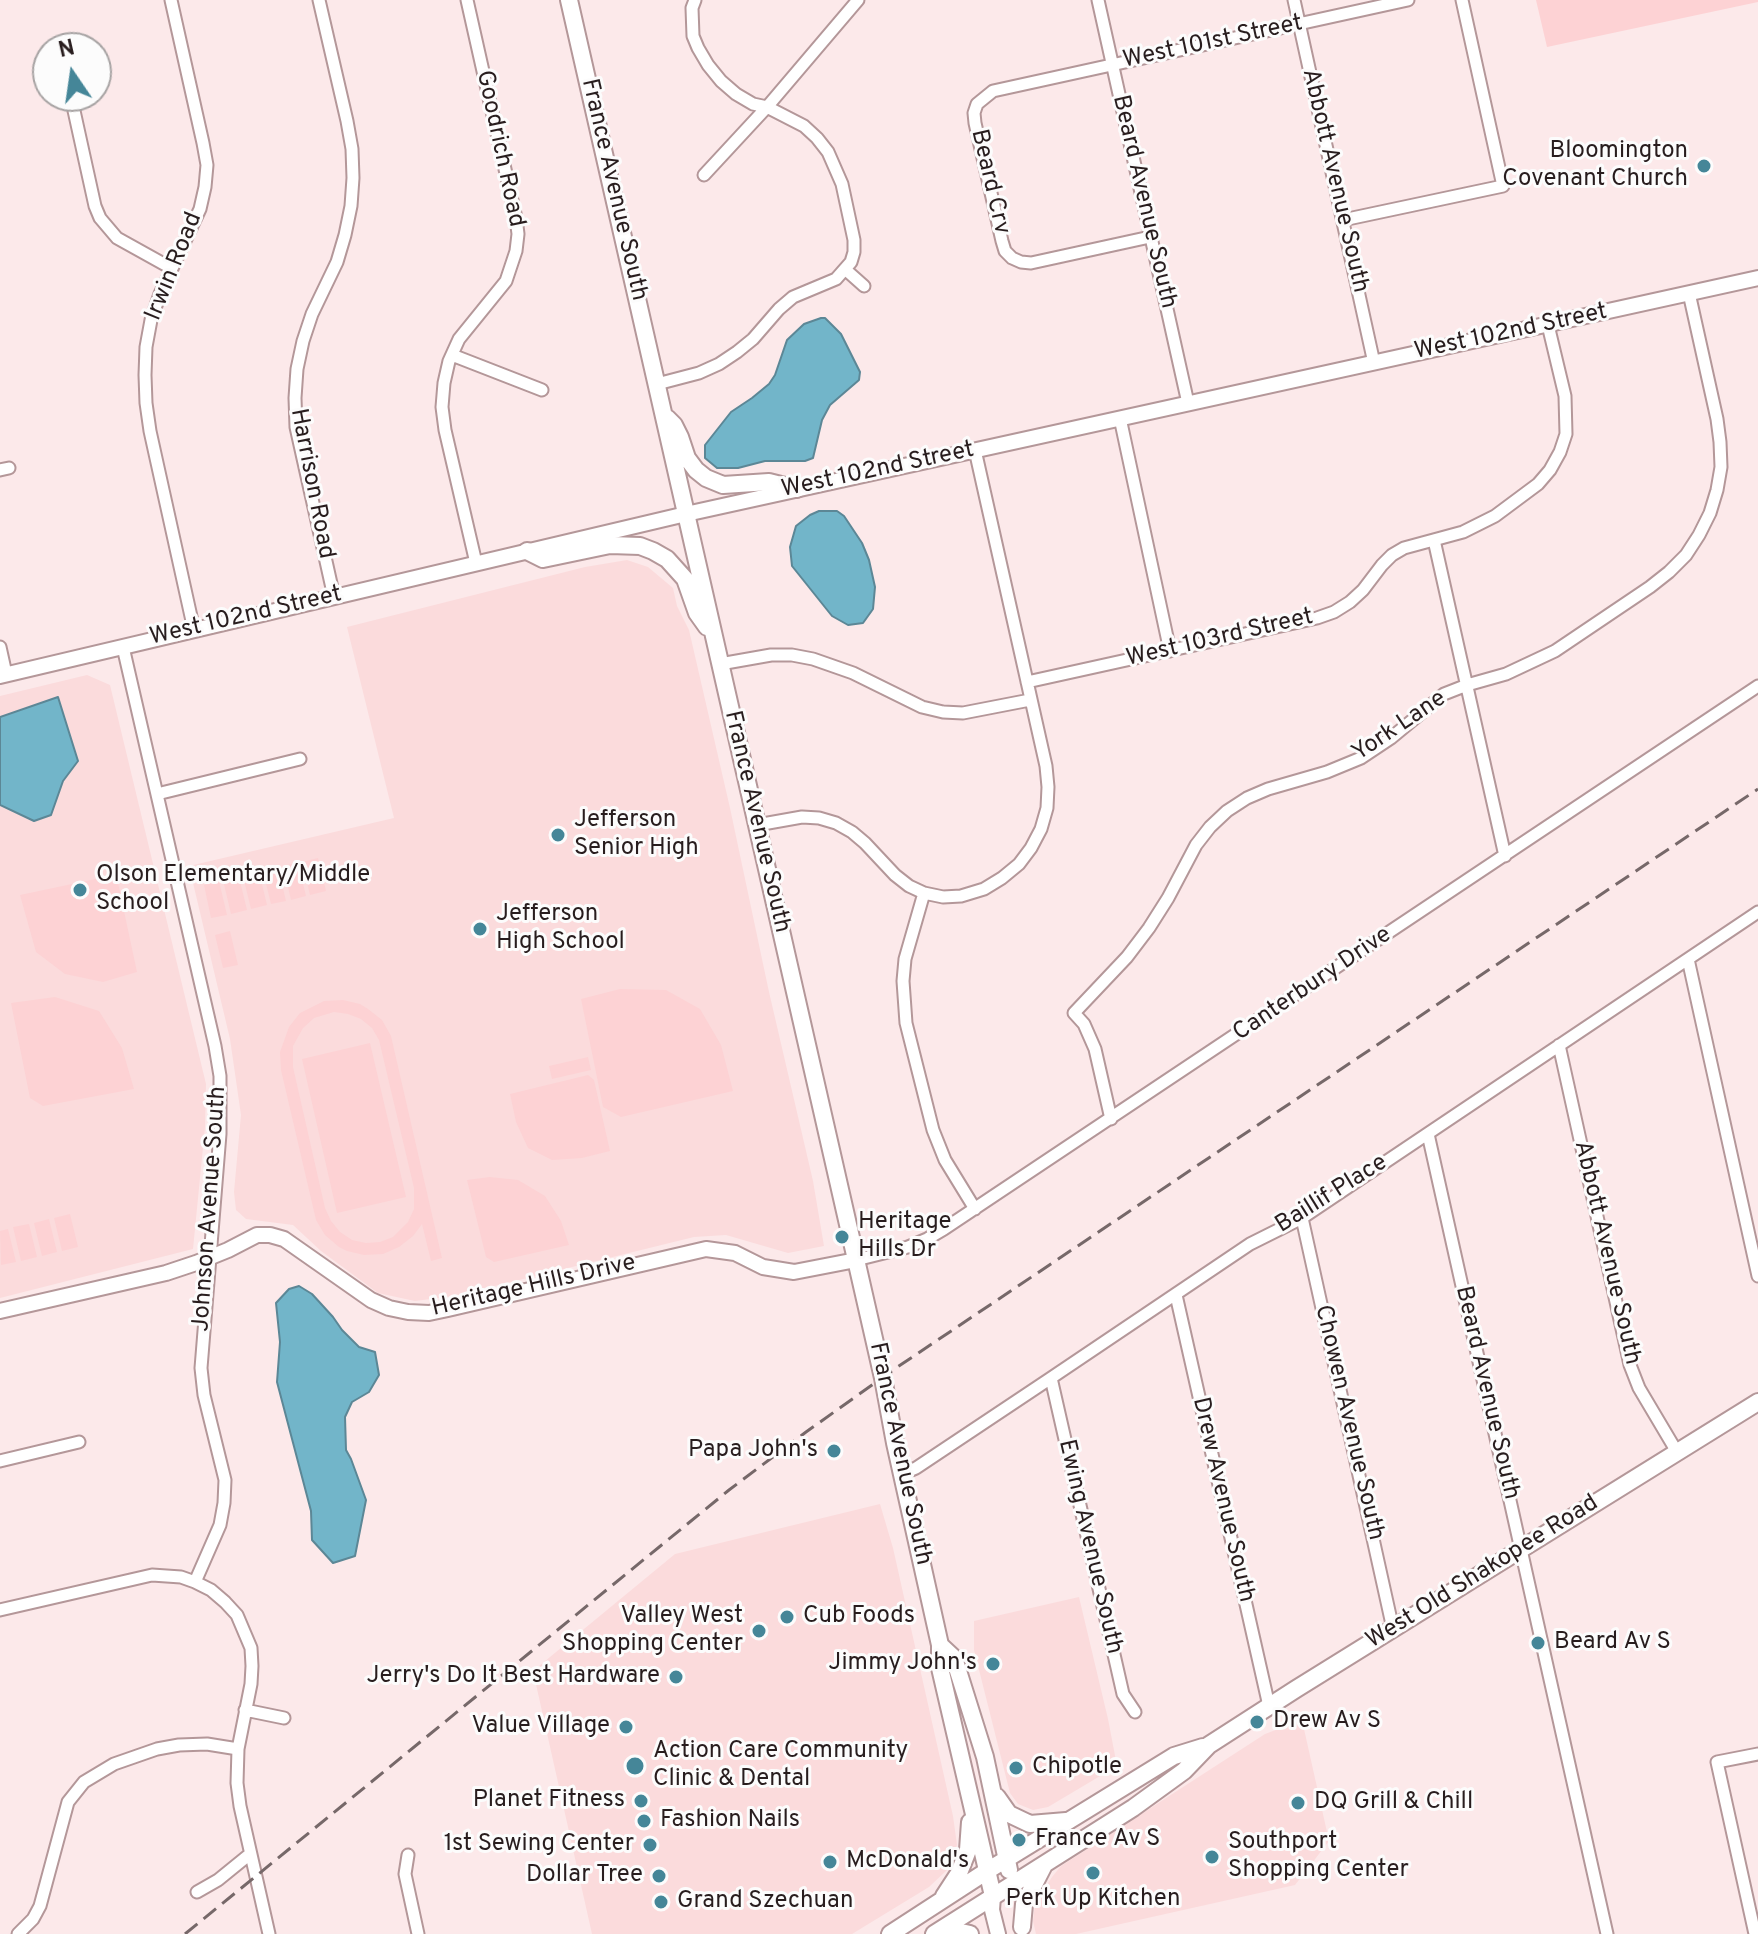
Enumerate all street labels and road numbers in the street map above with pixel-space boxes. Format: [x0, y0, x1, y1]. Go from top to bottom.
street label: West 101st Street [1121, 10, 1305, 76]
street label: Abbott Avenue South [1294, 66, 1374, 296]
street label: Goodrich Road [468, 68, 530, 230]
street label: France Avenue South [573, 76, 653, 304]
street label: Beard Avenue South [1104, 92, 1182, 312]
street label: Beard Crv [963, 127, 1015, 237]
street label: Irwin Road [140, 209, 210, 325]
street label: West 102nd Street [1412, 299, 1610, 367]
street label: Harrison Road [282, 406, 340, 562]
street label: West 102nd Street [779, 437, 977, 505]
street label: West 102nd Street [147, 581, 345, 653]
street label: West 103rd Street [1124, 604, 1316, 674]
street label: York Lane [1348, 685, 1452, 769]
street label: France Avenue South [716, 708, 796, 936]
street label: Canterbury Drive [1228, 921, 1398, 1049]
street label: Johnson Avenue South [188, 1085, 234, 1333]
street label: Abbott Avenue South [1566, 1138, 1646, 1368]
street label: Baillif Place [1271, 1149, 1393, 1241]
street label: Heritage Hills Drive [429, 1250, 639, 1324]
street label: Beard Avenue South [1447, 1283, 1525, 1503]
street label: Chowen Avenue South [1307, 1303, 1389, 1543]
street label: France Avenue South [861, 1340, 937, 1568]
street label: Drew Avenue South [1184, 1395, 1260, 1605]
street label: Ewing Avenue South [1050, 1437, 1128, 1657]
street label: West Old Shakopee Road [1362, 1490, 1604, 1656]

